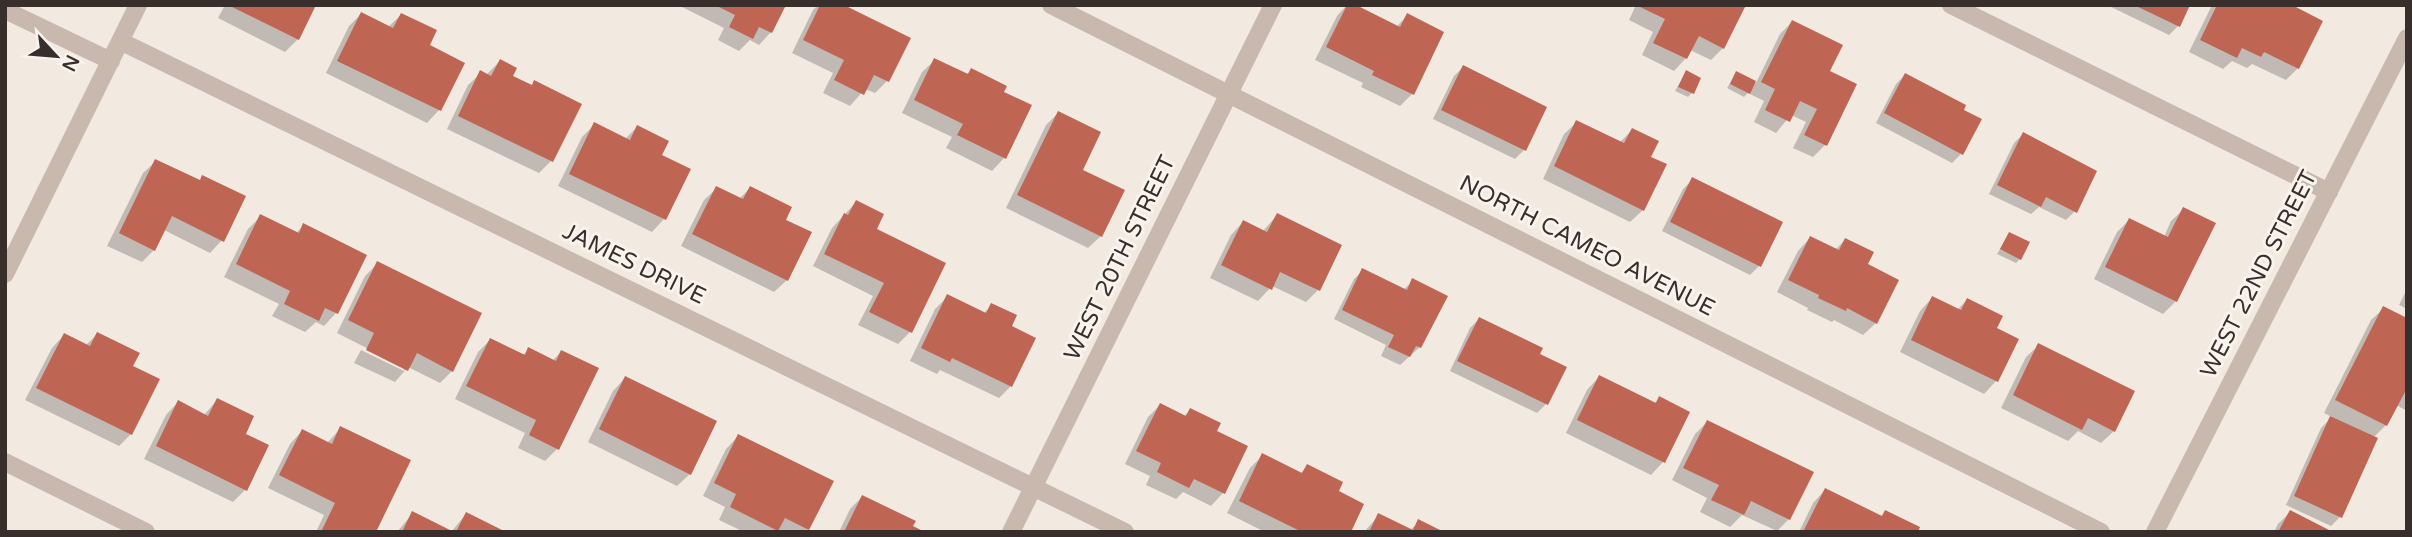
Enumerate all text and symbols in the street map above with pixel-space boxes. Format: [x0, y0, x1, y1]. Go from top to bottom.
north arrow [21, 21, 91, 91]
text: N [57, 51, 84, 75]
street label: WEST 20TH STREET [1058, 151, 1182, 365]
street label: WEST 22ND STREET [2195, 166, 2323, 382]
street label: NORTH CAMEO AVENUE [1455, 169, 1719, 323]
street label: JAMES DRIVE [558, 217, 710, 311]

